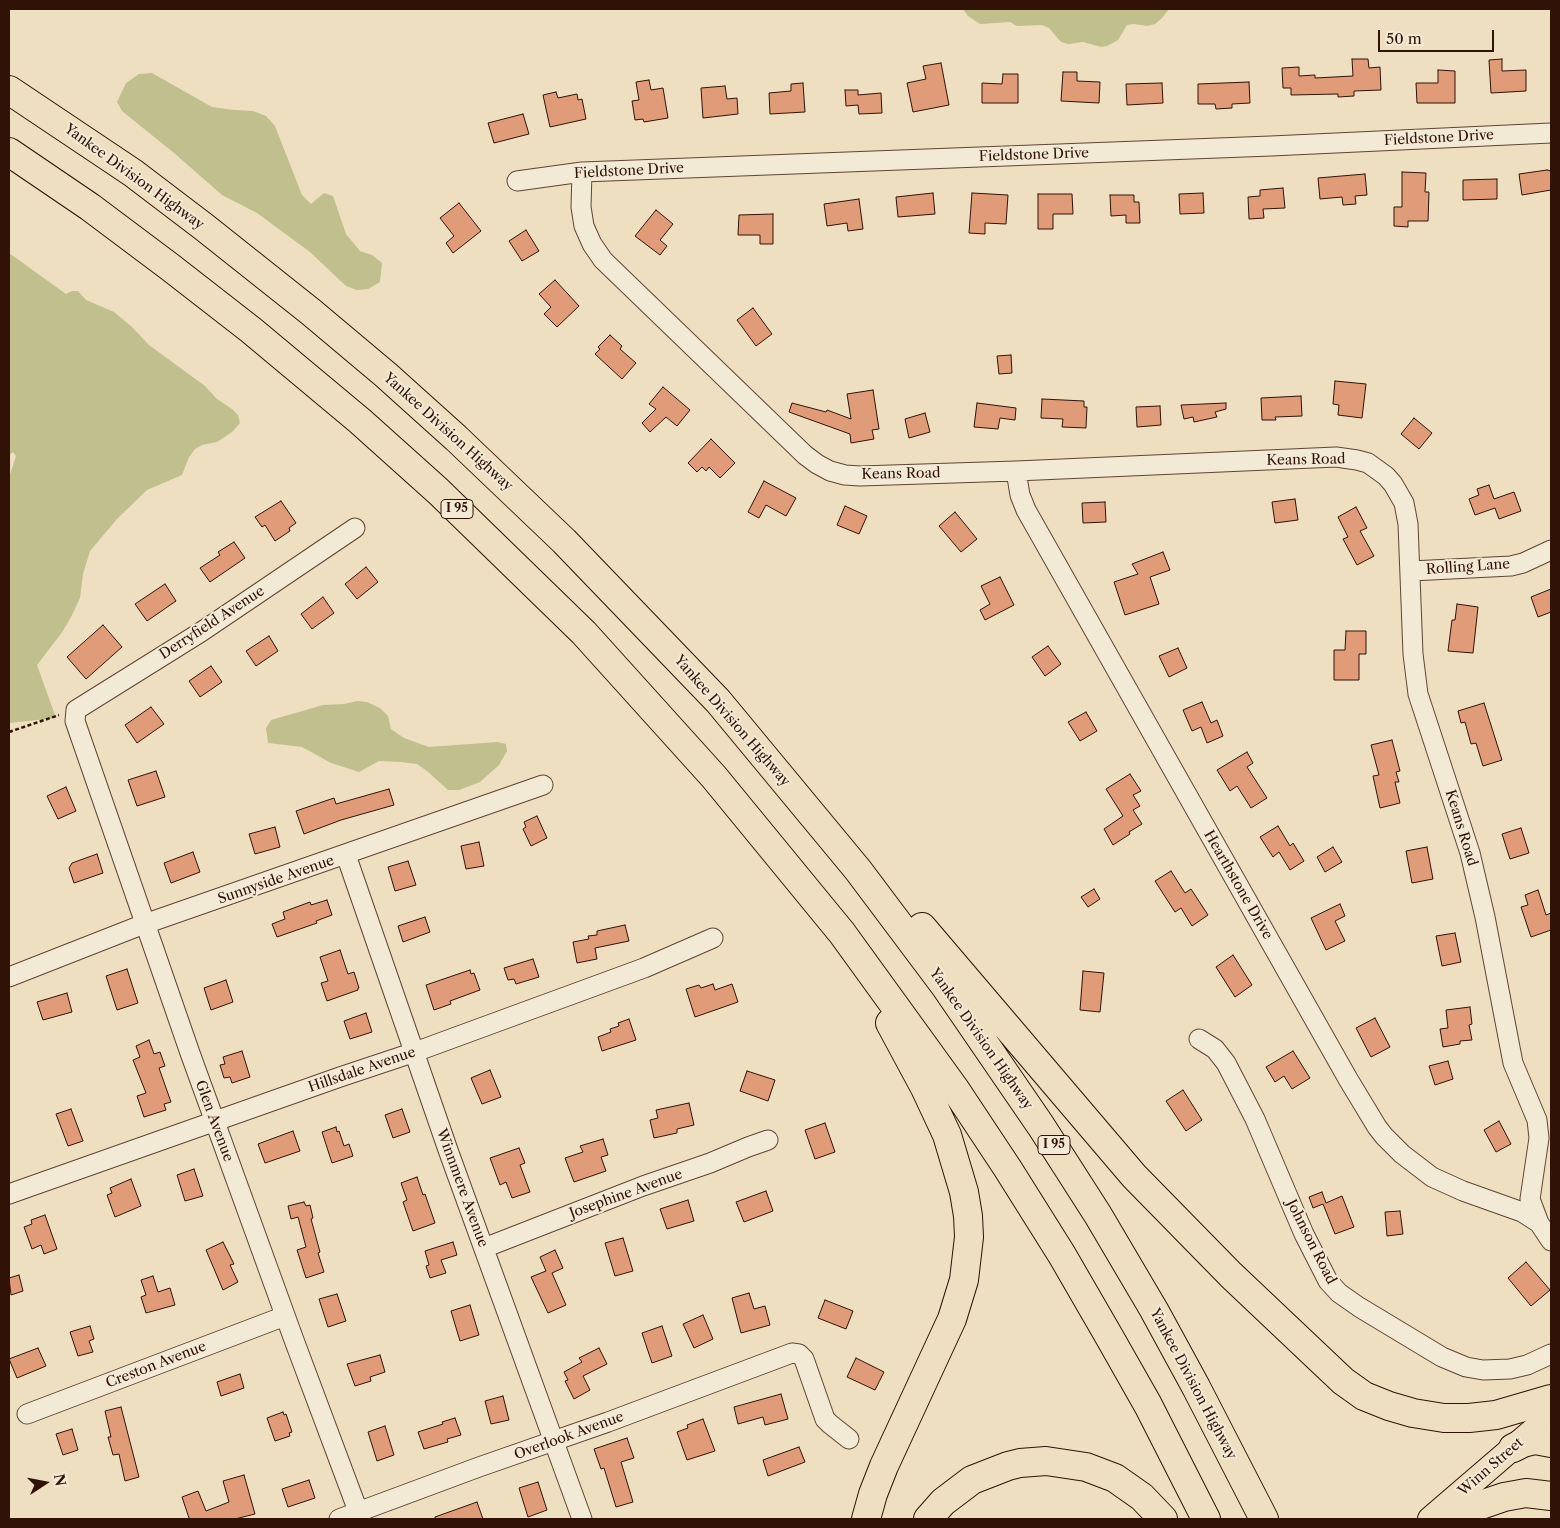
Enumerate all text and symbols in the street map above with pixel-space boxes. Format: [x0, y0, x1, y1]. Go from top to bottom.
scale bar [1380, 20, 1496, 52]
text: 50 m [1386, 29, 1422, 48]
street label: Yankee Division Highway [61, 121, 207, 233]
street label: Fieldstone Drive [1384, 127, 1494, 149]
street label: Fieldstone Drive [979, 145, 1089, 165]
street label: Fieldstone Drive [574, 160, 684, 182]
street label: Yankee Division Highway [380, 369, 516, 495]
street label: Keans Road [1266, 451, 1346, 469]
street label: Keans Road [861, 465, 941, 483]
road number: I 95 [441, 499, 473, 518]
street label: Rolling Lane [1425, 556, 1511, 578]
street label: Derryfield Avenue [156, 583, 268, 663]
street label: Yankee Division Highway [670, 652, 794, 790]
street label: Keans Road [1441, 788, 1481, 868]
street label: Hearthstone Drive [1200, 828, 1276, 942]
street label: Sunnyside Avenue [216, 852, 336, 908]
street label: Yankee Division Highway [926, 965, 1036, 1113]
street label: Hillsdale Avenue [306, 1044, 418, 1096]
street label: Glen Avenue [191, 1078, 237, 1164]
street label: Winnmere Avenue [433, 1126, 491, 1250]
road number: I 95 [1038, 1136, 1070, 1154]
street label: Josephine Avenue [567, 1166, 685, 1222]
street label: Johnson Road [1282, 1197, 1340, 1287]
street label: Yankee Division Highway [1146, 1306, 1240, 1462]
street label: Creston Avenue [103, 1338, 209, 1392]
street label: Overlook Avenue [512, 1408, 626, 1464]
street label: Winn Street [1455, 1434, 1527, 1500]
north arrow [20, 1458, 70, 1508]
text: N [50, 1472, 70, 1488]

